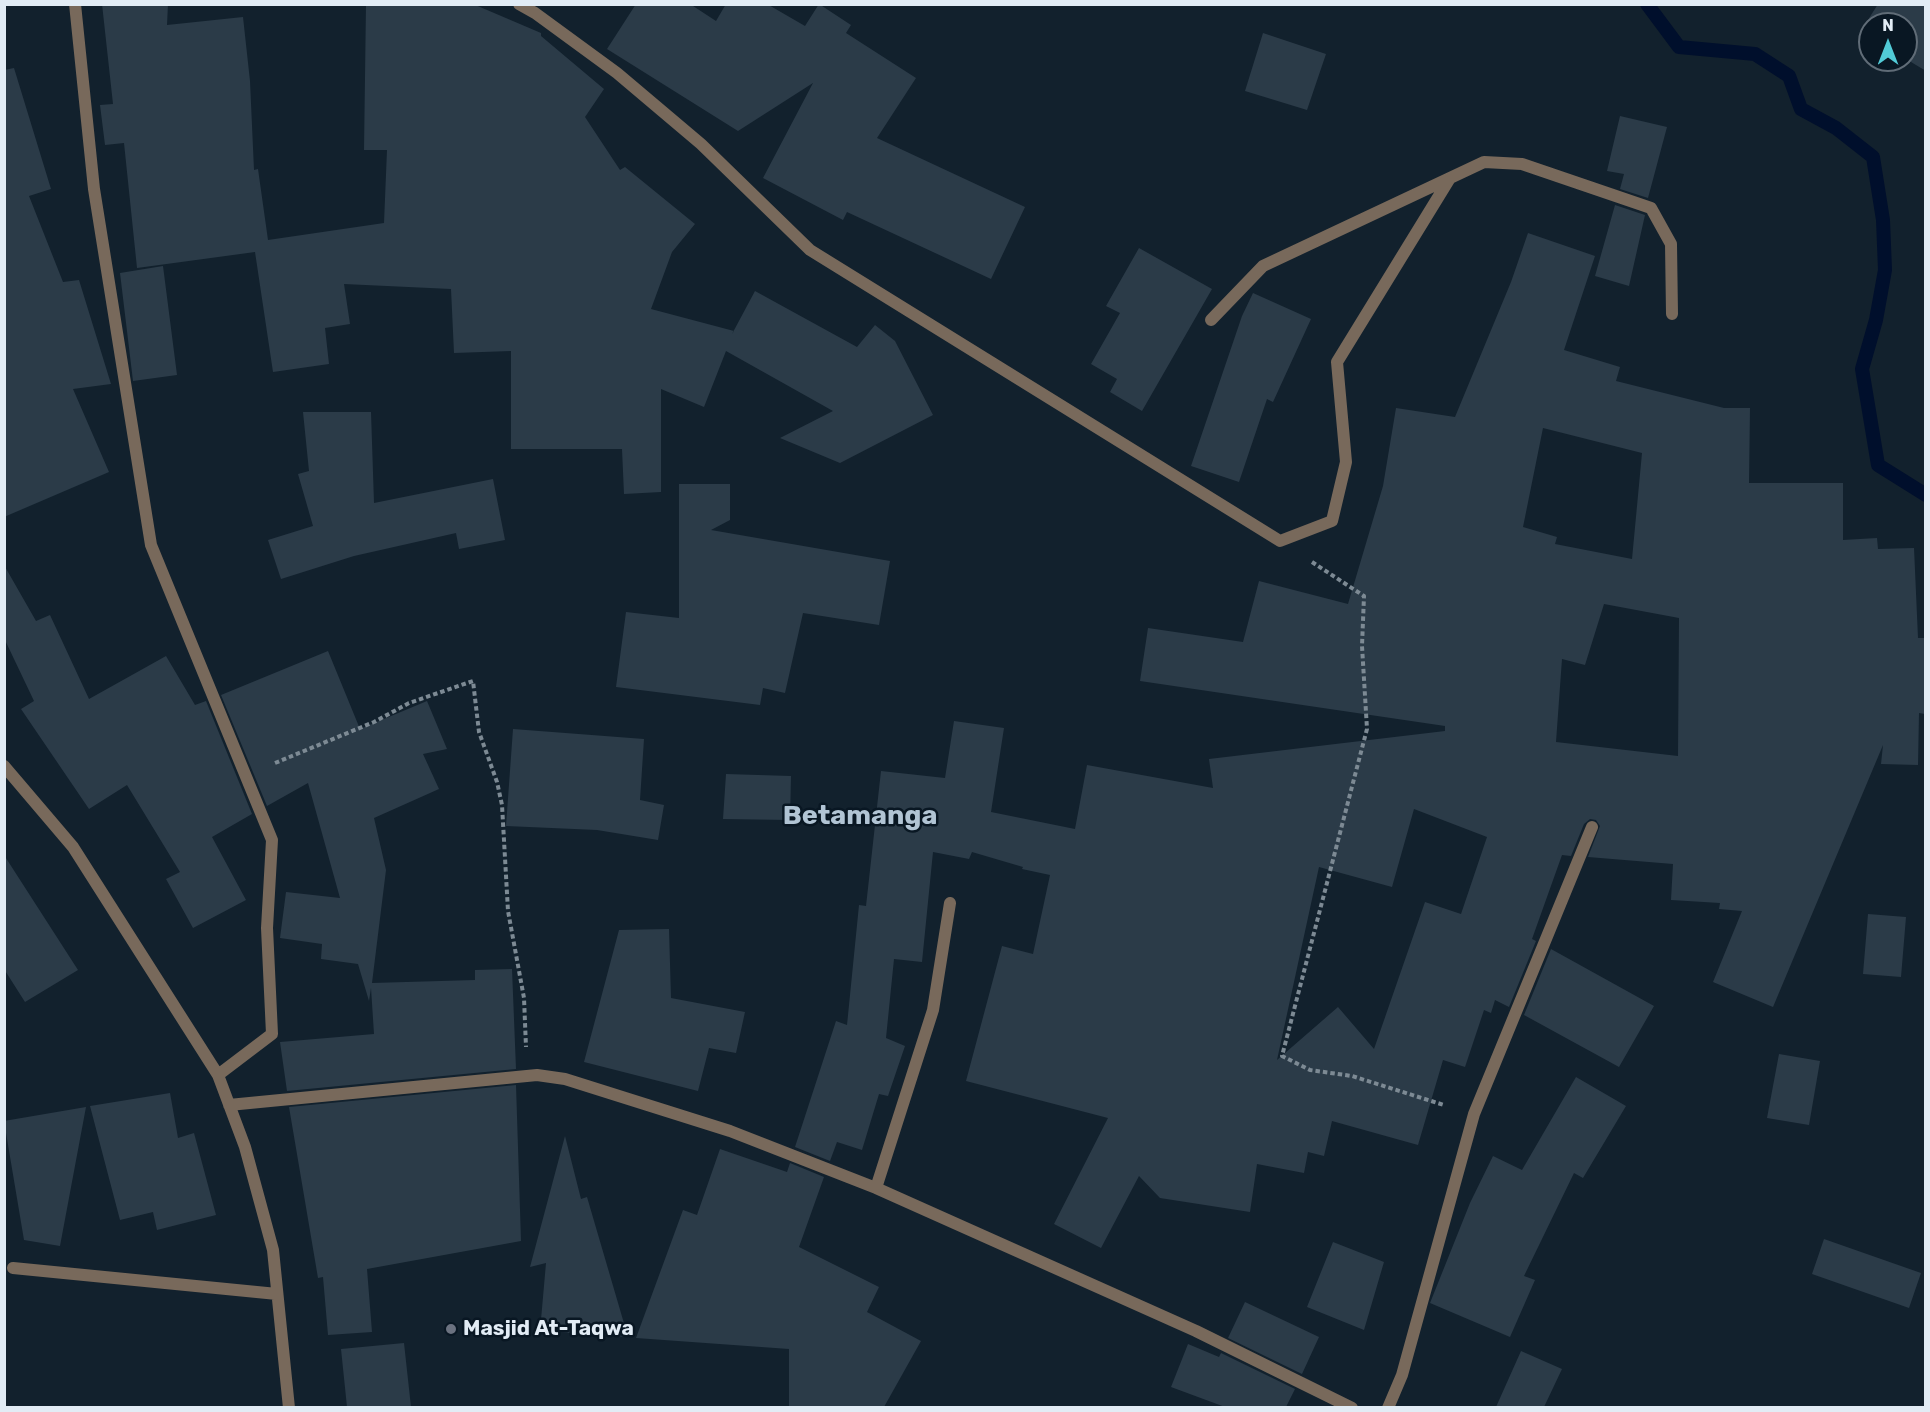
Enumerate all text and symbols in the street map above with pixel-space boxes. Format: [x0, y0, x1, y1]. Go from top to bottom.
north arrow [1858, 12, 1918, 72]
text: N [1882, 16, 1894, 35]
district label: Betamanga [783, 800, 937, 832]
place label: Masjid At-Taqwa [463, 1316, 634, 1342]
marker: Masjid At-Taqwa [444, 1322, 458, 1336]

